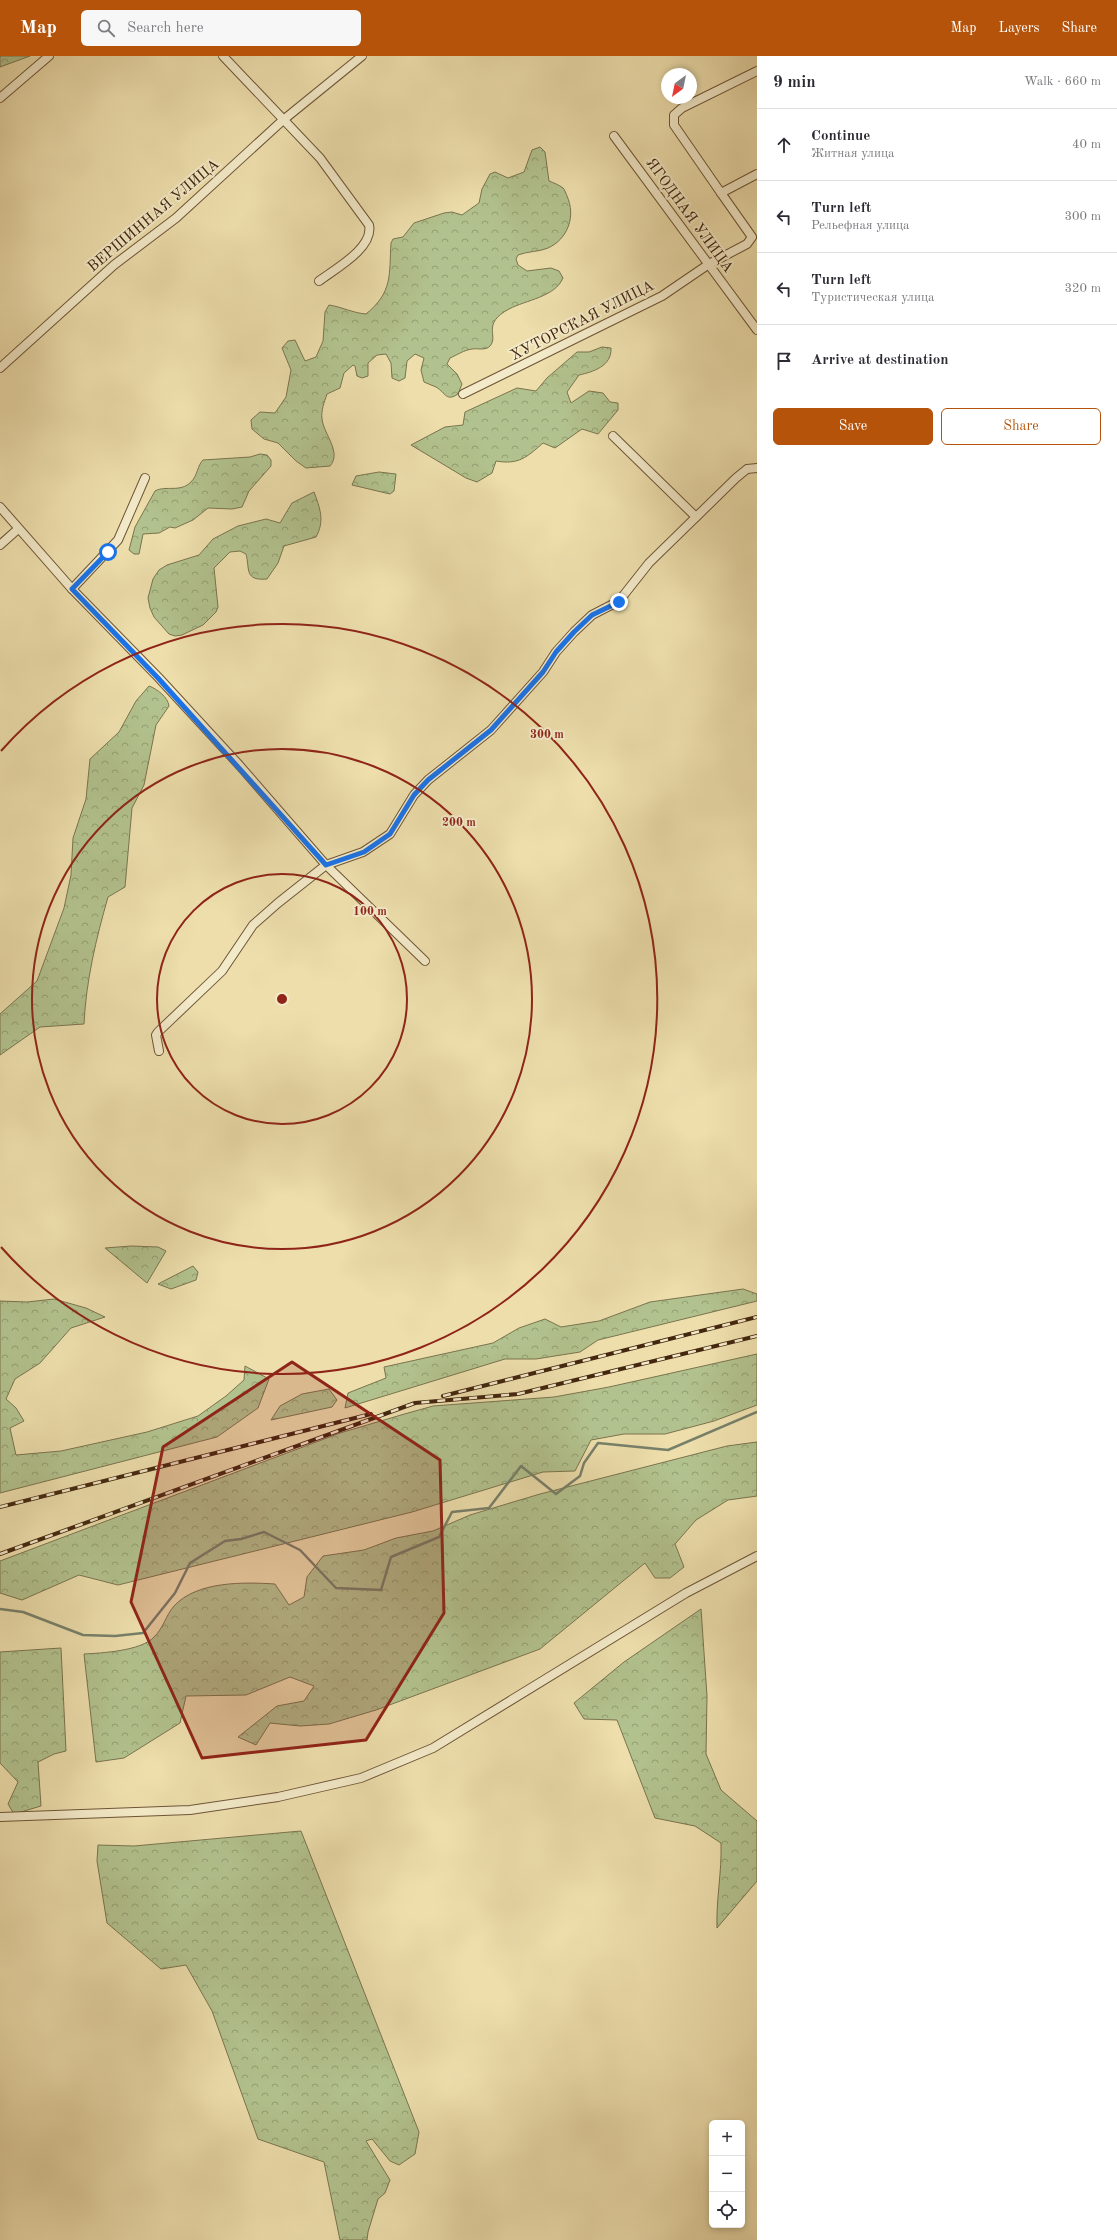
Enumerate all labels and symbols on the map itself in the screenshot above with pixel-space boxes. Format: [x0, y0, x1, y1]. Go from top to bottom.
north arrow [661, 68, 697, 104]
street label: ЯГОДНАЯ УЛИЦА [642, 156, 736, 276]
street label: ВЕРШИННАЯ УЛИЦА [85, 157, 223, 275]
street label: ХУТОРСКАЯ УЛИЦА [509, 278, 657, 364]
route start [99, 543, 117, 561]
route end [610, 593, 628, 611]
text: 300 m [530, 729, 564, 741]
text: 200 m [442, 817, 476, 829]
text: 100 m [353, 906, 387, 918]
centre of rings [275, 992, 289, 1006]

